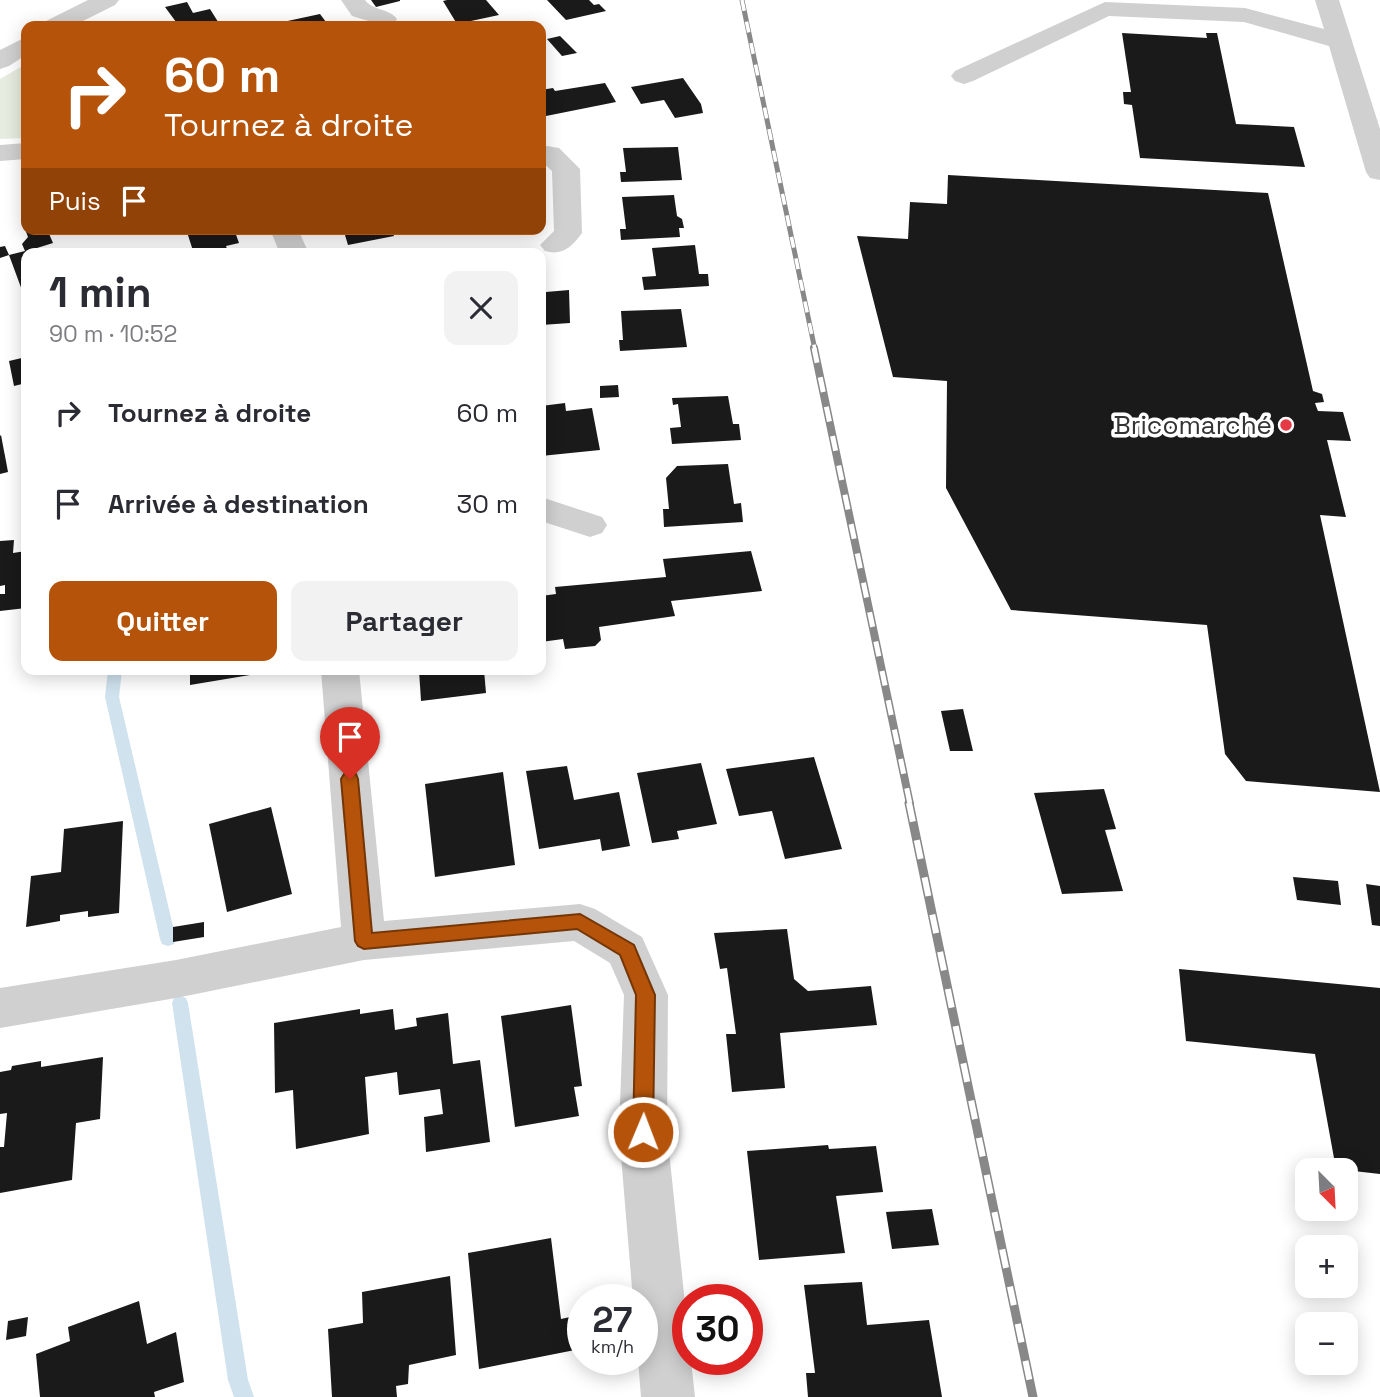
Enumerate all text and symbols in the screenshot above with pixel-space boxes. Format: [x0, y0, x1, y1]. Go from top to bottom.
text: 60 m [164, 44, 280, 106]
icon: right [49, 49, 140, 140]
text: Tournez à droite [164, 105, 413, 145]
icon: arrive [115, 182, 153, 220]
text: Puis [49, 184, 101, 218]
text: 1 min [49, 266, 152, 319]
button: close [444, 271, 518, 345]
text: 90 m · 10:52 [49, 319, 177, 349]
icon: right [49, 394, 87, 432]
text: Tournez à droite [108, 396, 311, 430]
text: 60 m [456, 396, 518, 430]
place label: Bricomarché [1114, 408, 1272, 442]
marker: Bricomarché [1278, 417, 1294, 433]
icon: arrive [49, 485, 87, 523]
text: Arrivée à destination [108, 487, 369, 521]
text: 30 m [457, 487, 518, 521]
button: Quitter [49, 581, 277, 661]
button: Partager [291, 581, 518, 661]
pin [320, 707, 380, 779]
icon: arrive [331, 718, 369, 756]
position arrow [606, 1095, 680, 1169]
north arrow [1295, 1158, 1358, 1222]
map controls [1295, 1158, 1358, 1375]
button: + [1295, 1235, 1358, 1298]
speed limit sign: 30 [672, 1284, 763, 1375]
text: 27 [593, 1298, 632, 1342]
button: − [1295, 1312, 1358, 1375]
text: km/h [591, 1335, 634, 1358]

